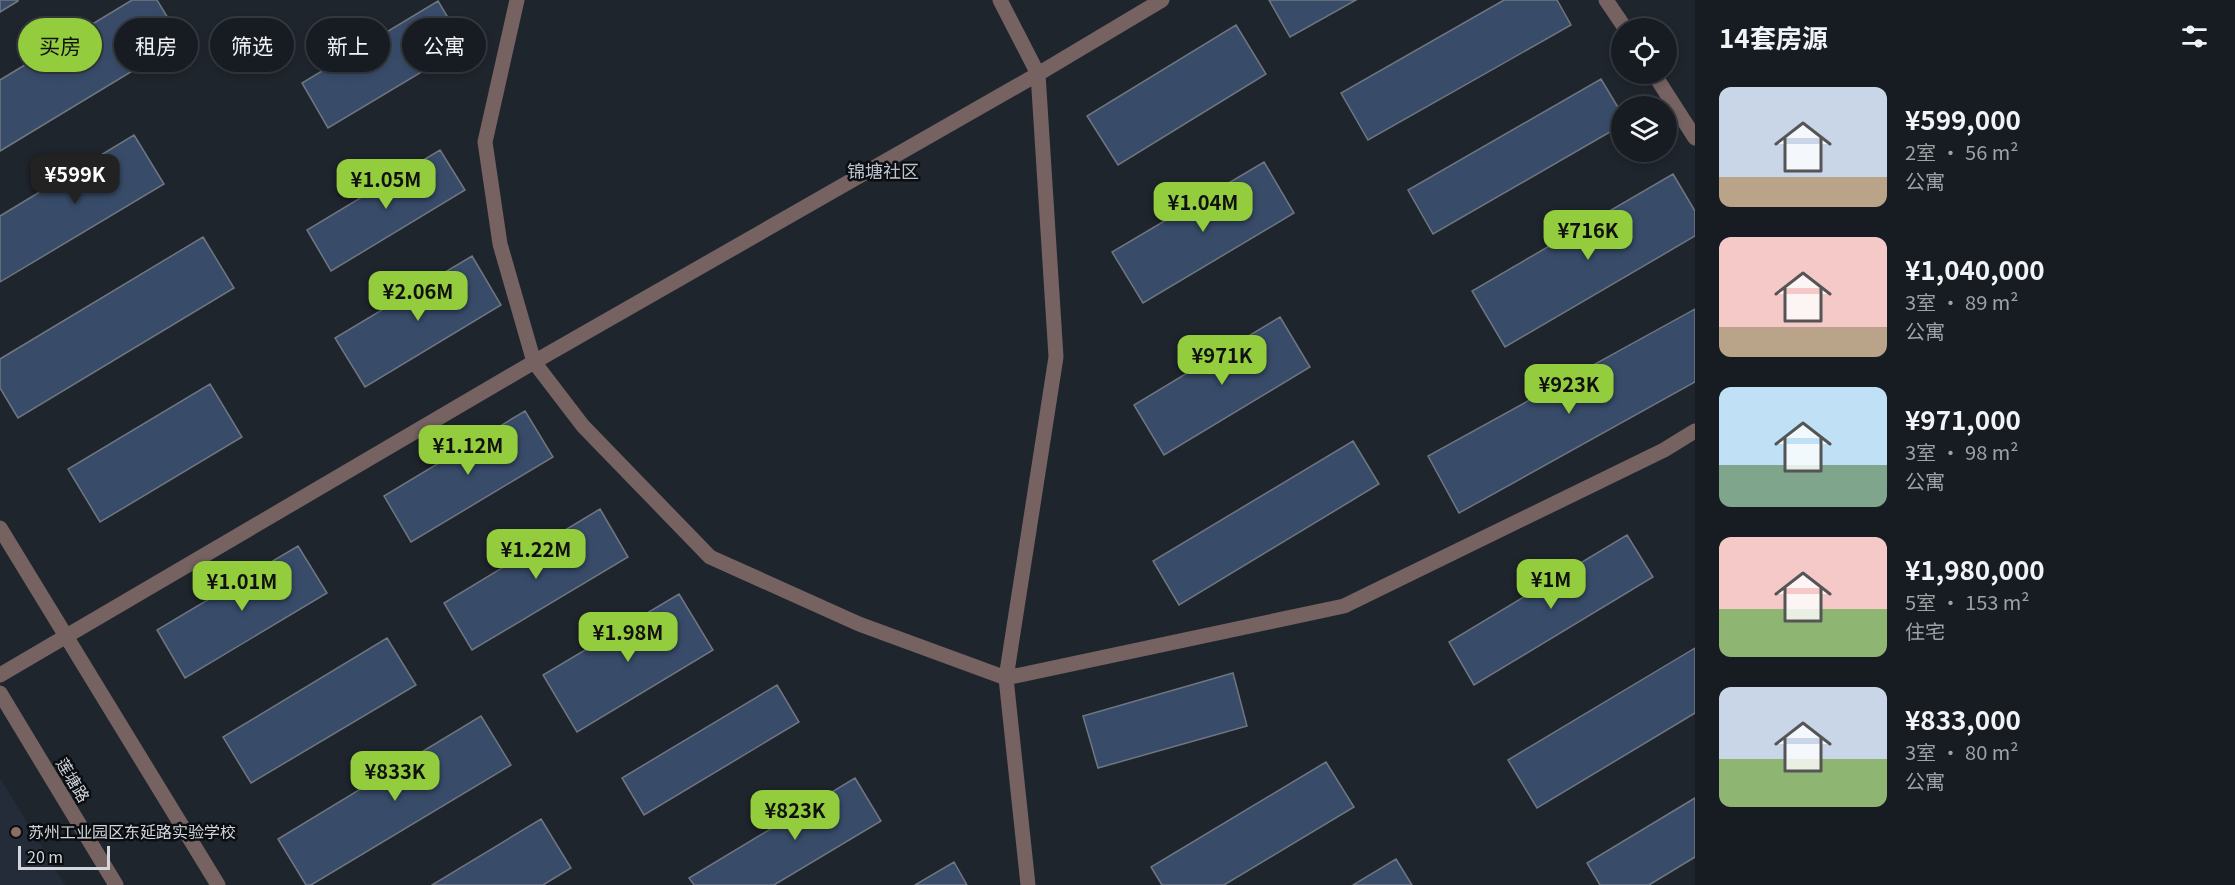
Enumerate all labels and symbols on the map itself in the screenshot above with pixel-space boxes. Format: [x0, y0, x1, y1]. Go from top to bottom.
pin: ¥599K [33, 154, 117, 205]
district label: 锦塘社区 [847, 157, 919, 183]
pin: ¥1.05M [337, 159, 435, 210]
pin: ¥1.04M [1154, 182, 1252, 233]
pin: ¥716K [1546, 210, 1630, 261]
pin: ¥2.06M [369, 271, 467, 322]
pin: ¥971K [1180, 335, 1264, 386]
pin: ¥923K [1527, 364, 1611, 415]
pin: ¥1.12M [419, 425, 517, 476]
pin: ¥1.22M [487, 529, 585, 580]
pin: ¥1M [1522, 559, 1580, 610]
pin: ¥1.01M [193, 561, 291, 612]
pin: ¥1.98M [579, 612, 677, 663]
pin: ¥833K [353, 751, 437, 802]
street label: 莲塘路 [51, 753, 97, 806]
pin: ¥823K [753, 790, 837, 841]
place label: 苏州工业园区东延路实验学校 [28, 819, 236, 843]
marker: 苏州工业园区东延路实验学校 [9, 825, 23, 839]
scale bar [18, 843, 110, 870]

